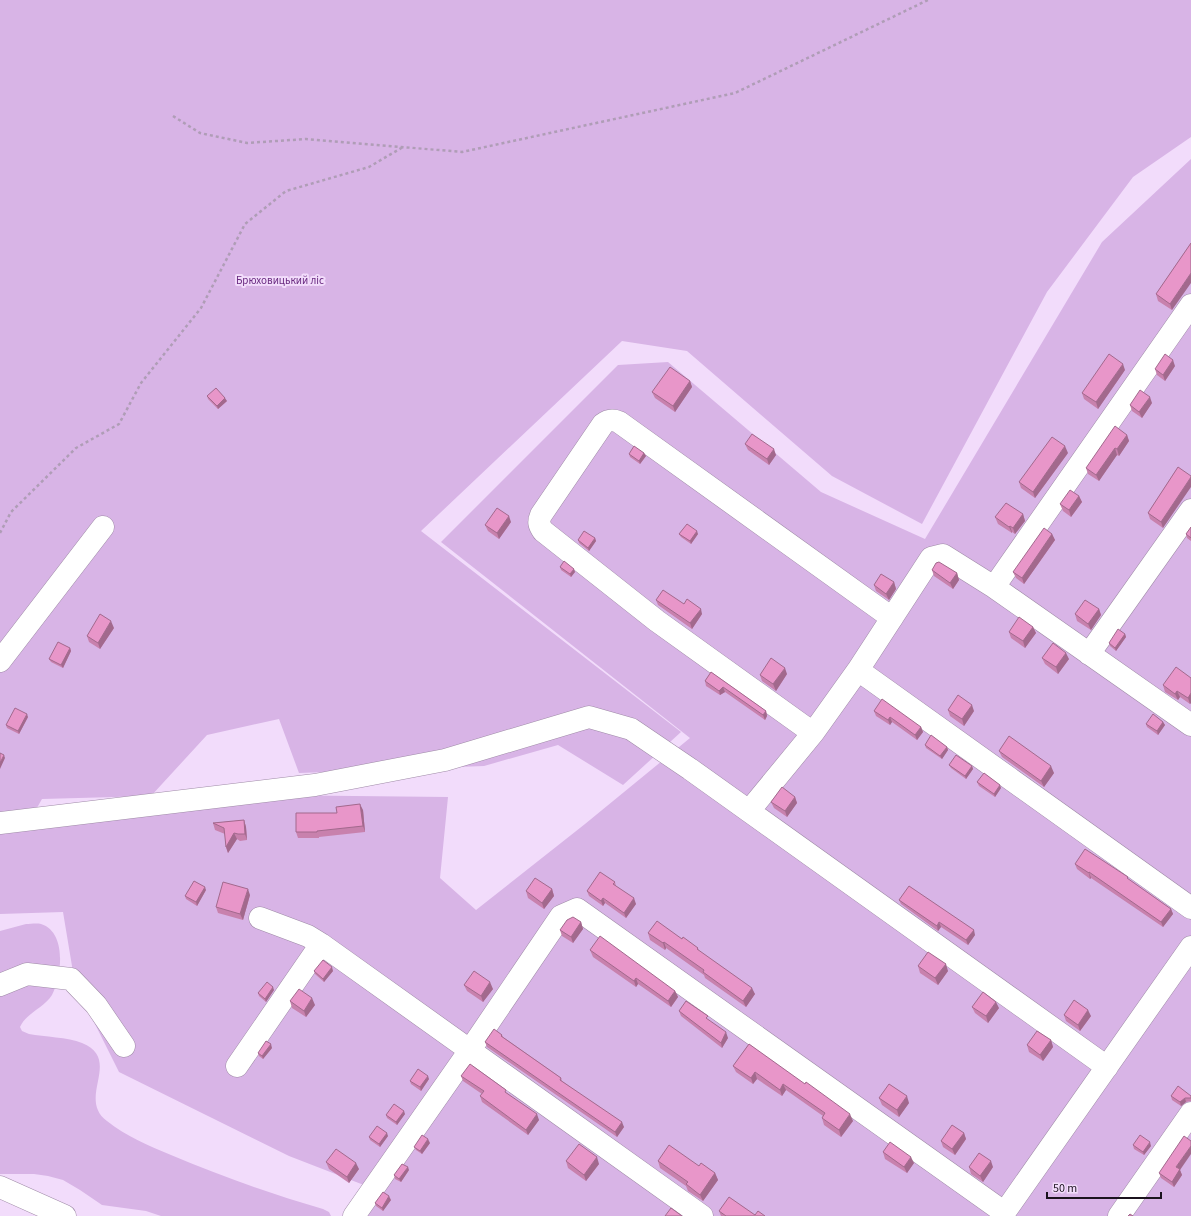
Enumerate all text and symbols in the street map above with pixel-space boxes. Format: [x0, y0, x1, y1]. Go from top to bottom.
park label: Брюховицький ліс [236, 273, 324, 288]
scale bar [1047, 1174, 1161, 1200]
text: 50 m [1053, 1180, 1077, 1197]

